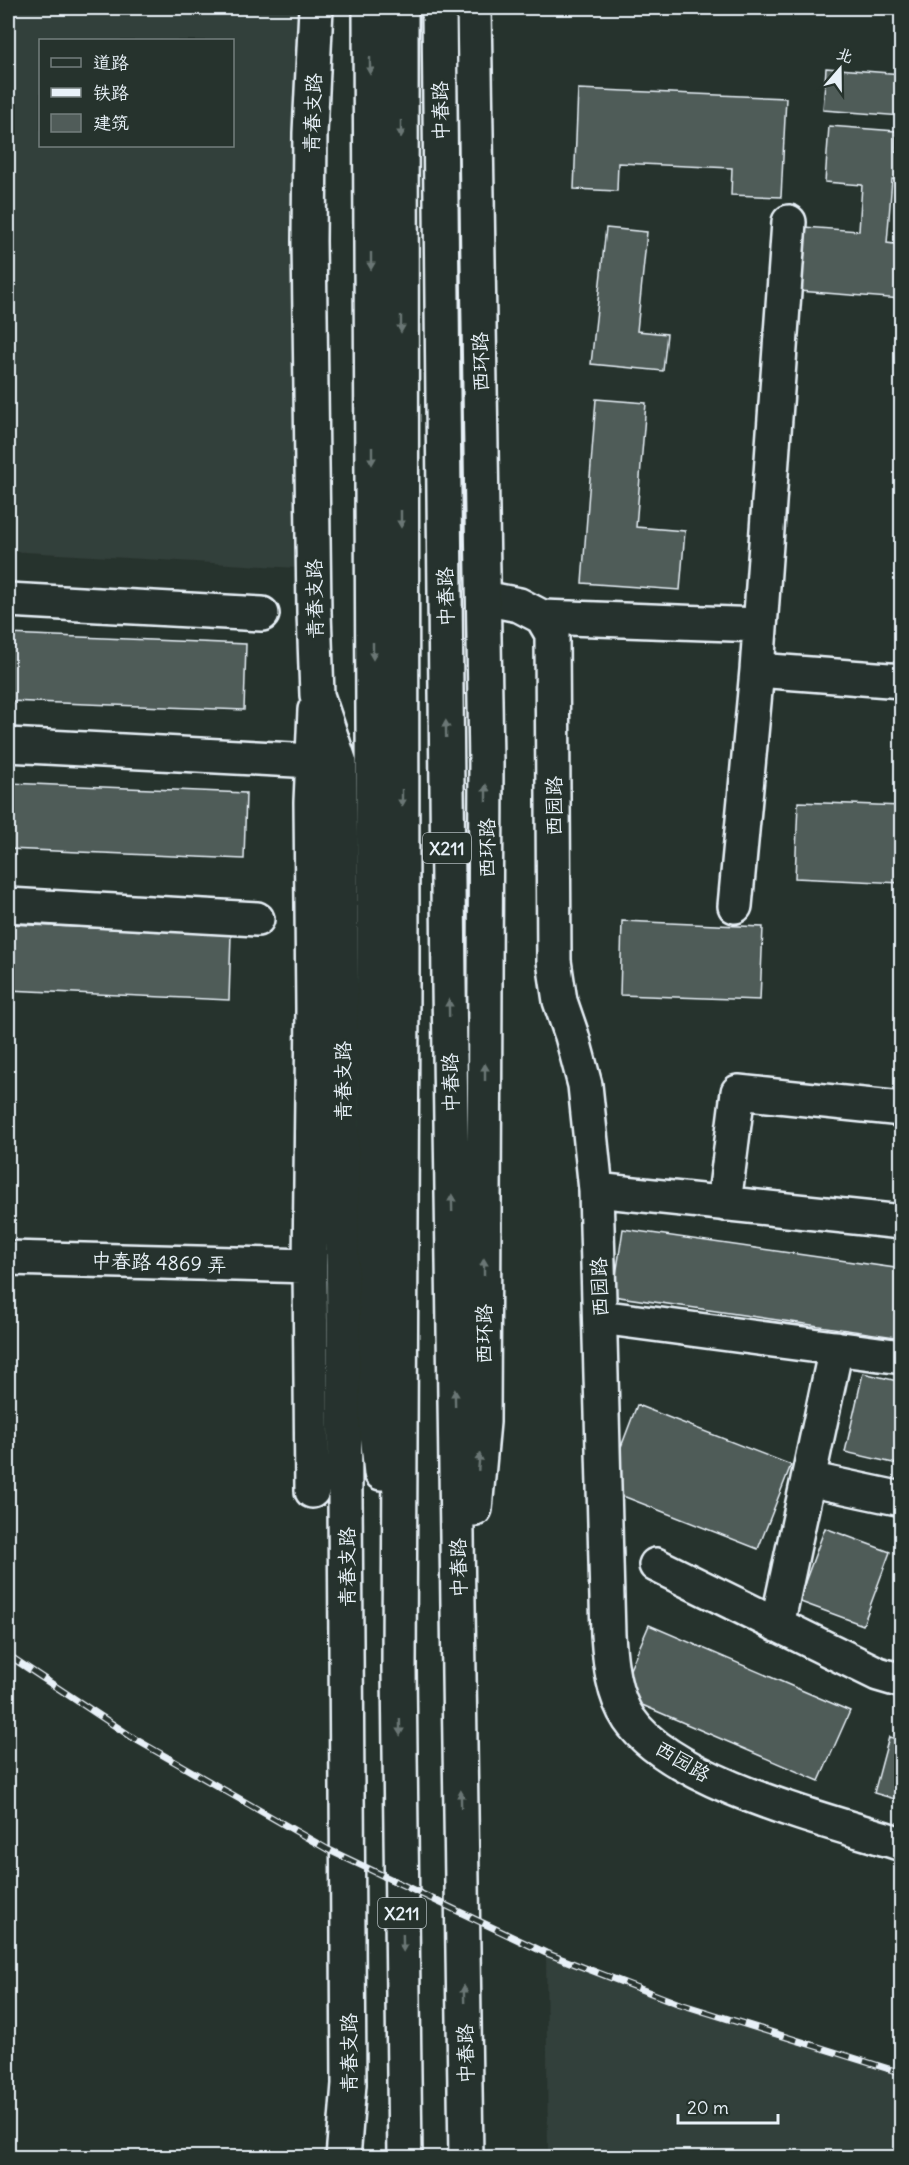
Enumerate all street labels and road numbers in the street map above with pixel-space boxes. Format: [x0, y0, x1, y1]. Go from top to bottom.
street label: 青春支路 [298, 72, 326, 153]
street label: 中春路 [427, 80, 453, 141]
street label: 西环路 [467, 331, 493, 392]
street label: 青春支路 [301, 558, 327, 639]
street label: 中春路 [432, 566, 458, 627]
street label: 西园路 [541, 775, 566, 836]
street label: 西环路 [474, 817, 499, 878]
road number: X211 [423, 833, 471, 863]
street label: 青春支路 [330, 1040, 355, 1121]
street label: 中春路 [437, 1052, 463, 1113]
street label: 中春路 4869 弄 [91, 1247, 227, 1277]
street label: 西园路 [585, 1256, 613, 1317]
street label: 西环路 [471, 1303, 496, 1364]
street label: 青春支路 [334, 1526, 359, 1607]
street label: 中春路 [445, 1537, 471, 1598]
street label: 西园路 [651, 1735, 716, 1788]
road number: X211 [378, 1898, 426, 1928]
street label: 青春支路 [336, 2012, 361, 2093]
street label: 中春路 [452, 2023, 478, 2084]

